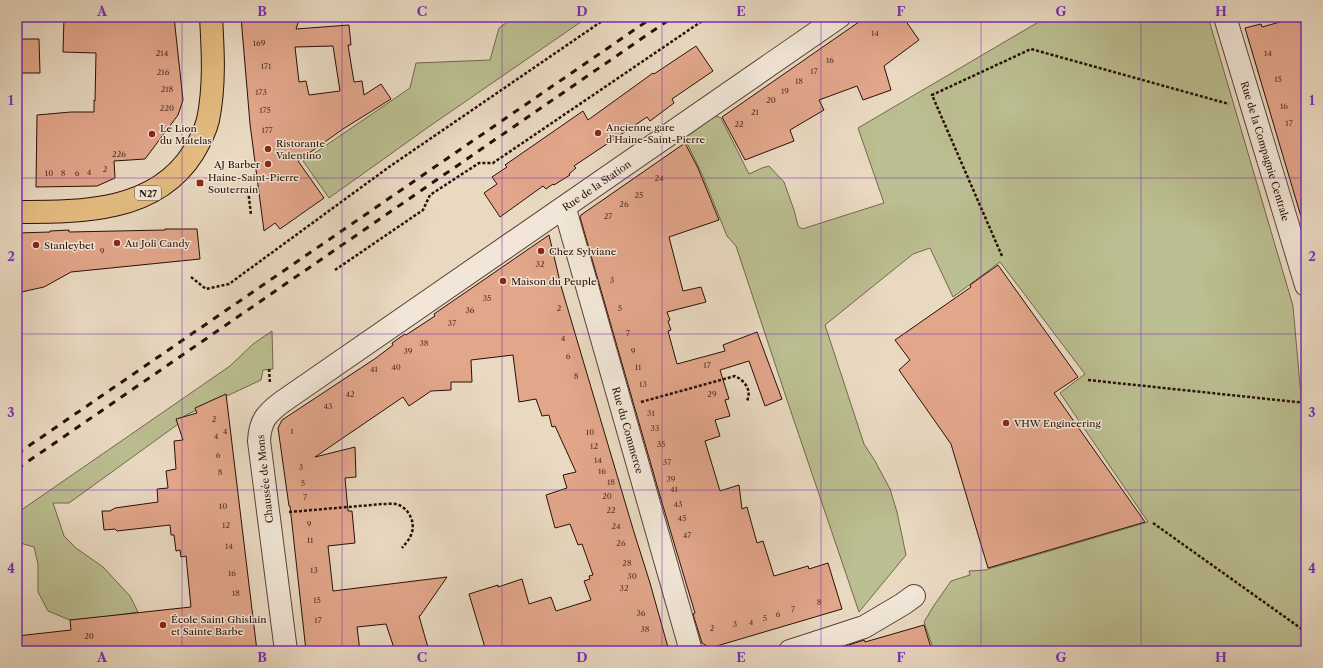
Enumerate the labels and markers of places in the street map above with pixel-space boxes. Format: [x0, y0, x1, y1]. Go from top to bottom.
place label: Ancienne gare d'Haine-Saint-Pierre [605, 121, 706, 146]
place label: Le Lion du Matelas [160, 122, 212, 147]
marker: Ancienne gare d'Haine-Saint-Pierre [593, 128, 603, 138]
marker: Le Lion du Matelas [147, 129, 157, 139]
place label: Ristorante Valentino [275, 137, 326, 162]
marker: Ristorante Valentino [263, 144, 273, 154]
place label: AJ Barber [213, 158, 261, 171]
marker: AJ Barber [263, 159, 273, 169]
place label: Haine-Saint-Pierre Souterrain [208, 171, 299, 196]
marker: Haine-Saint-Pierre Souterrain [195, 178, 205, 188]
place label: Au Joli Candy [124, 237, 191, 250]
marker: Au Joli Candy [112, 238, 122, 248]
place label: Stanleybet [44, 239, 95, 252]
marker: Stanleybet [31, 240, 41, 250]
place label: Chez Sylviane [549, 245, 617, 258]
marker: Chez Sylviane [536, 246, 546, 256]
place label: Maison du Peuple [511, 275, 597, 288]
marker: Maison du Peuple [498, 276, 508, 286]
place label: VHW Engineering [1013, 417, 1101, 430]
marker: VHW Engineering [1001, 418, 1011, 428]
place label: École Saint Ghislain et Sainte Barbe [171, 613, 267, 638]
marker: École Saint Ghislain et Sainte Barbe [158, 620, 168, 630]

